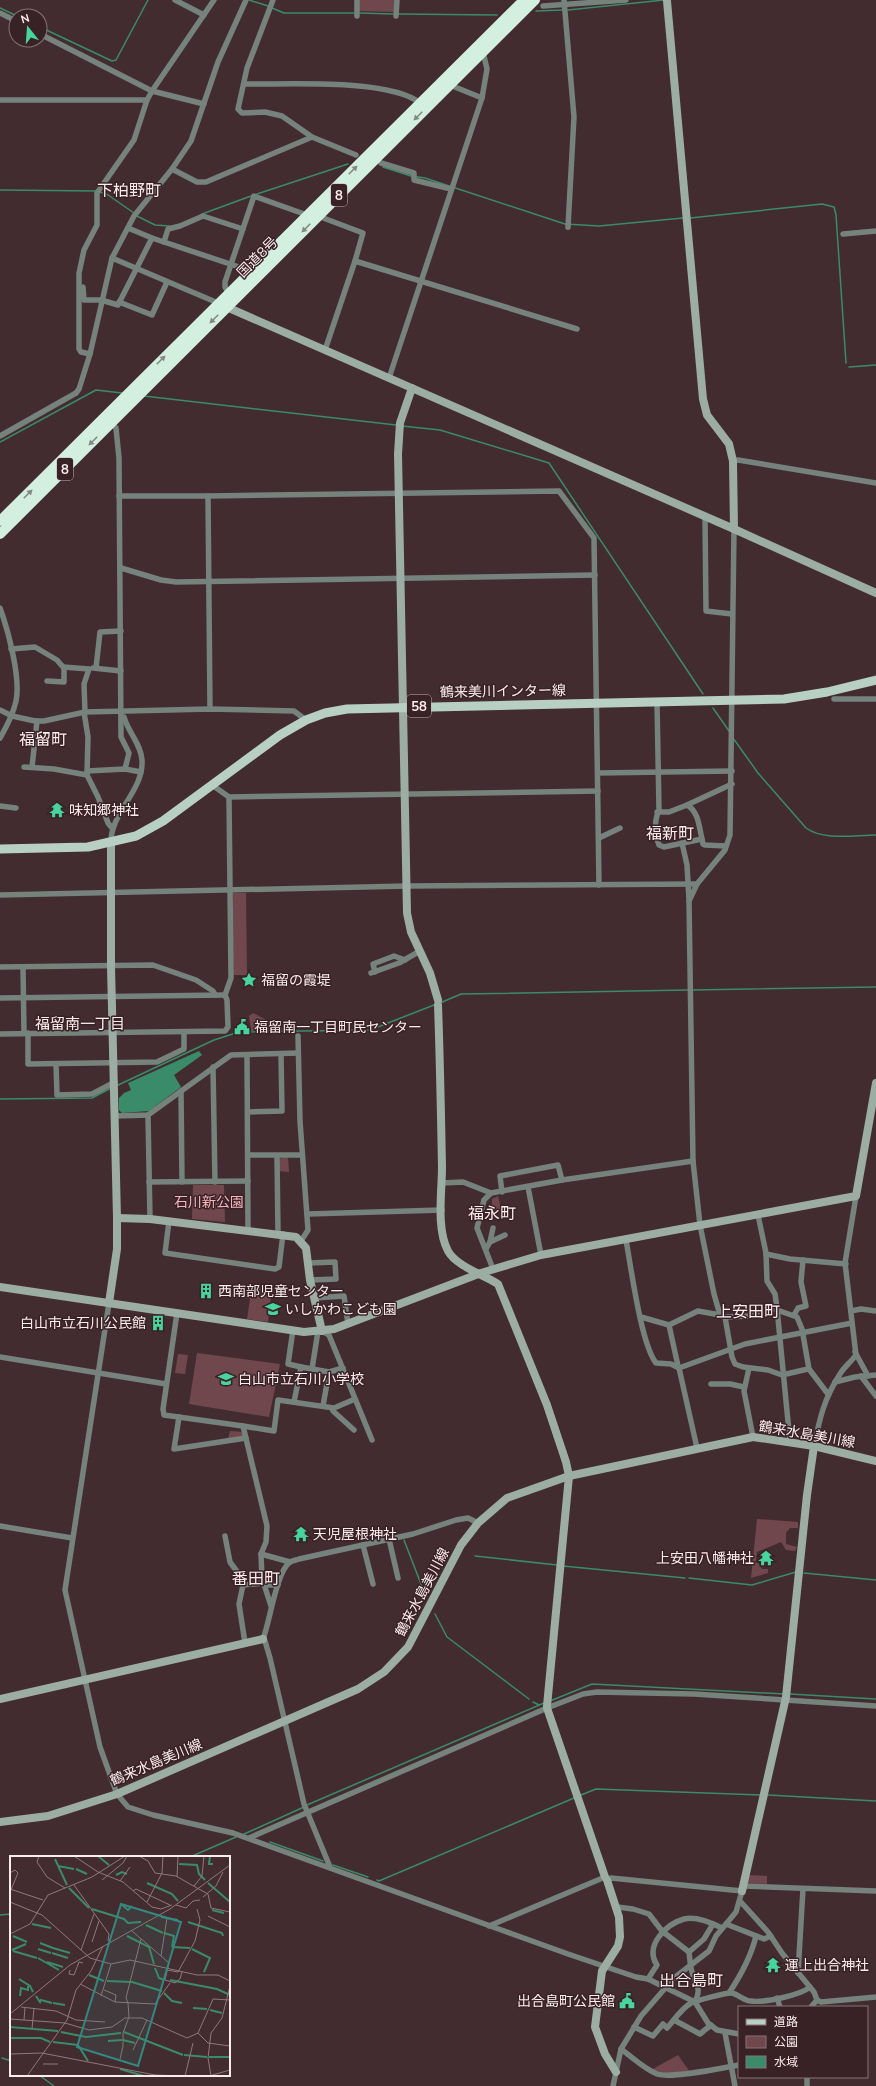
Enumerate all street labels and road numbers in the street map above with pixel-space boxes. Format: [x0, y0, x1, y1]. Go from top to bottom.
road number: 8 [331, 184, 347, 206]
street label: 国道8号 [233, 233, 281, 281]
road number: 8 [57, 458, 73, 480]
street label: 鶴来美川インター線 [440, 681, 566, 701]
road number: 58 [407, 695, 431, 717]
street label: 鶴来水島美川線 [757, 1417, 857, 1451]
street label: 鶴来水島美川線 [391, 1545, 453, 1639]
street label: 鶴来水島美川線 [107, 1735, 205, 1789]

